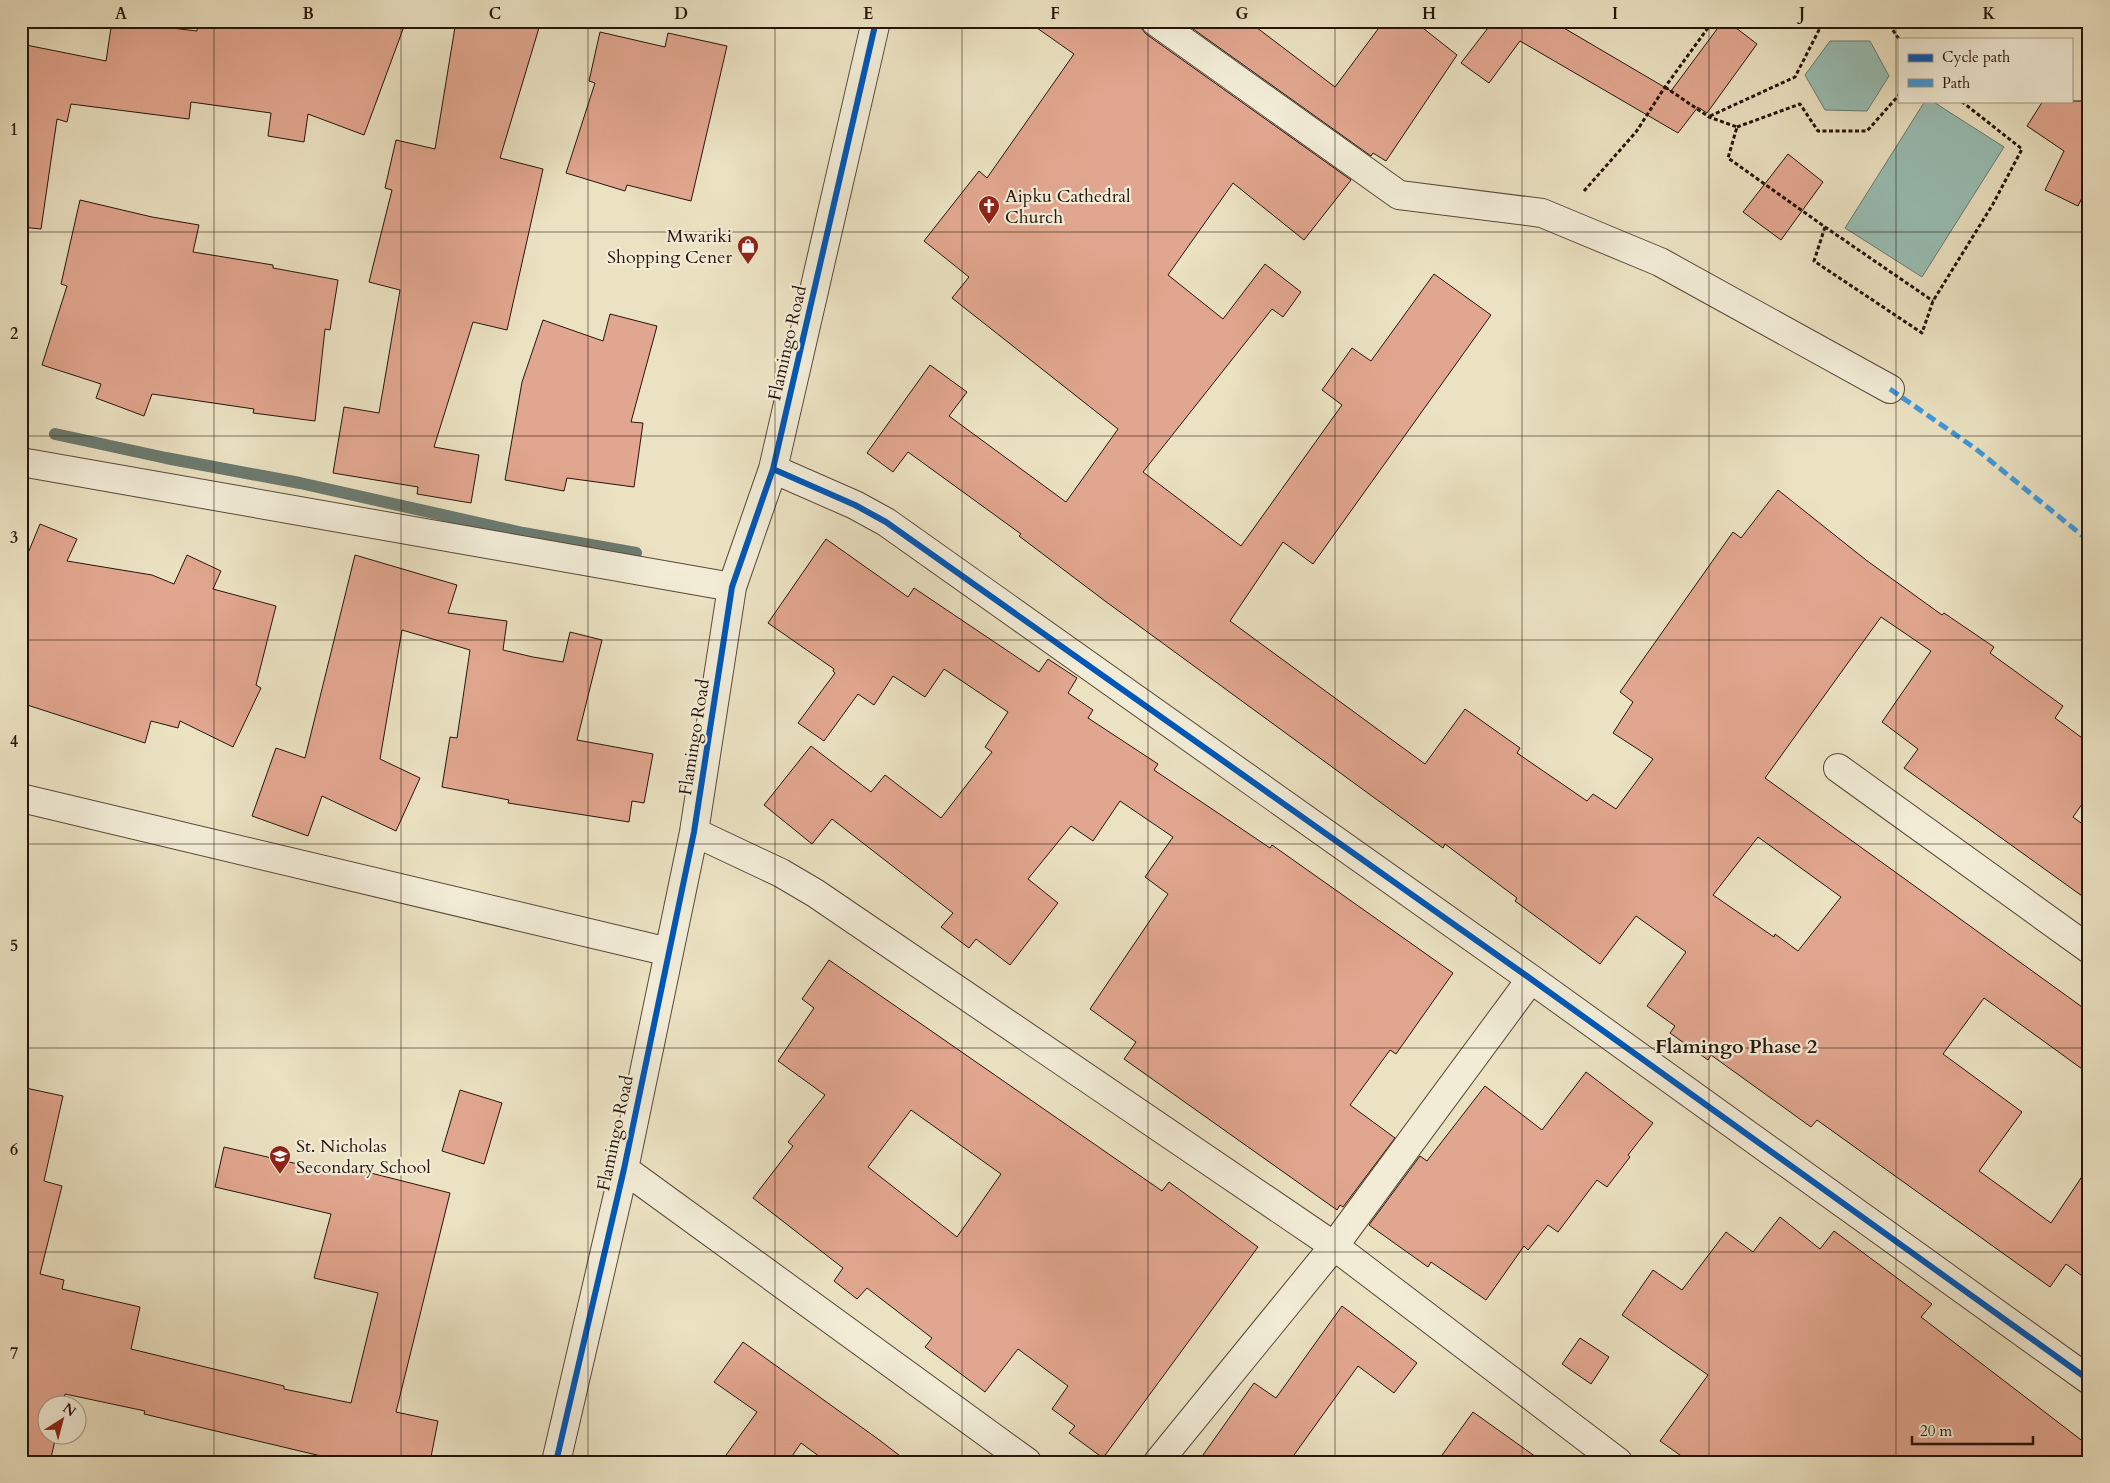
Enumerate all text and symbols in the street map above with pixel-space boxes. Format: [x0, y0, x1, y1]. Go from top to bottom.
text: A [115, 3, 127, 25]
text: B [302, 3, 314, 25]
text: C [489, 3, 501, 25]
text: D [674, 3, 688, 25]
text: E [863, 3, 873, 25]
text: F [1050, 3, 1060, 25]
text: G [1235, 3, 1249, 25]
text: H [1422, 3, 1436, 25]
text: I [1612, 3, 1618, 25]
text: J [1797, 3, 1805, 25]
text: K [1983, 3, 1996, 25]
legend [1898, 38, 2072, 102]
text: Cycle path [1942, 47, 2011, 67]
text: Path [1942, 73, 1971, 93]
text: 1 [10, 119, 18, 141]
place label: Aipku Cathedral Church [1005, 184, 1131, 230]
church icon: Aipku Cathedral Church [977, 194, 1001, 225]
place label: Mwariki Shopping Cener [607, 224, 732, 270]
shop icon: Mwariki Shopping Cener [736, 234, 760, 265]
street label: Flamingo Road [762, 283, 813, 403]
text: 2 [10, 323, 18, 345]
text: 3 [10, 527, 18, 549]
street label: Flamingo Road [673, 677, 716, 797]
text: 4 [10, 731, 18, 753]
text: 5 [10, 935, 18, 957]
district label: Flamingo Phase 2 [1655, 1033, 1817, 1060]
street label: Flamingo Road [591, 1073, 640, 1193]
place label: St. Nicholas Secondary School [296, 1134, 431, 1180]
text: 6 [10, 1139, 18, 1161]
school or university icon: St. Nicholas Secondary School [268, 1144, 292, 1175]
text: 7 [10, 1343, 18, 1365]
north arrow [38, 1396, 88, 1446]
text: N [59, 1399, 80, 1421]
scale bar [1912, 1413, 2034, 1445]
text: 20 m [1920, 1421, 1952, 1441]

